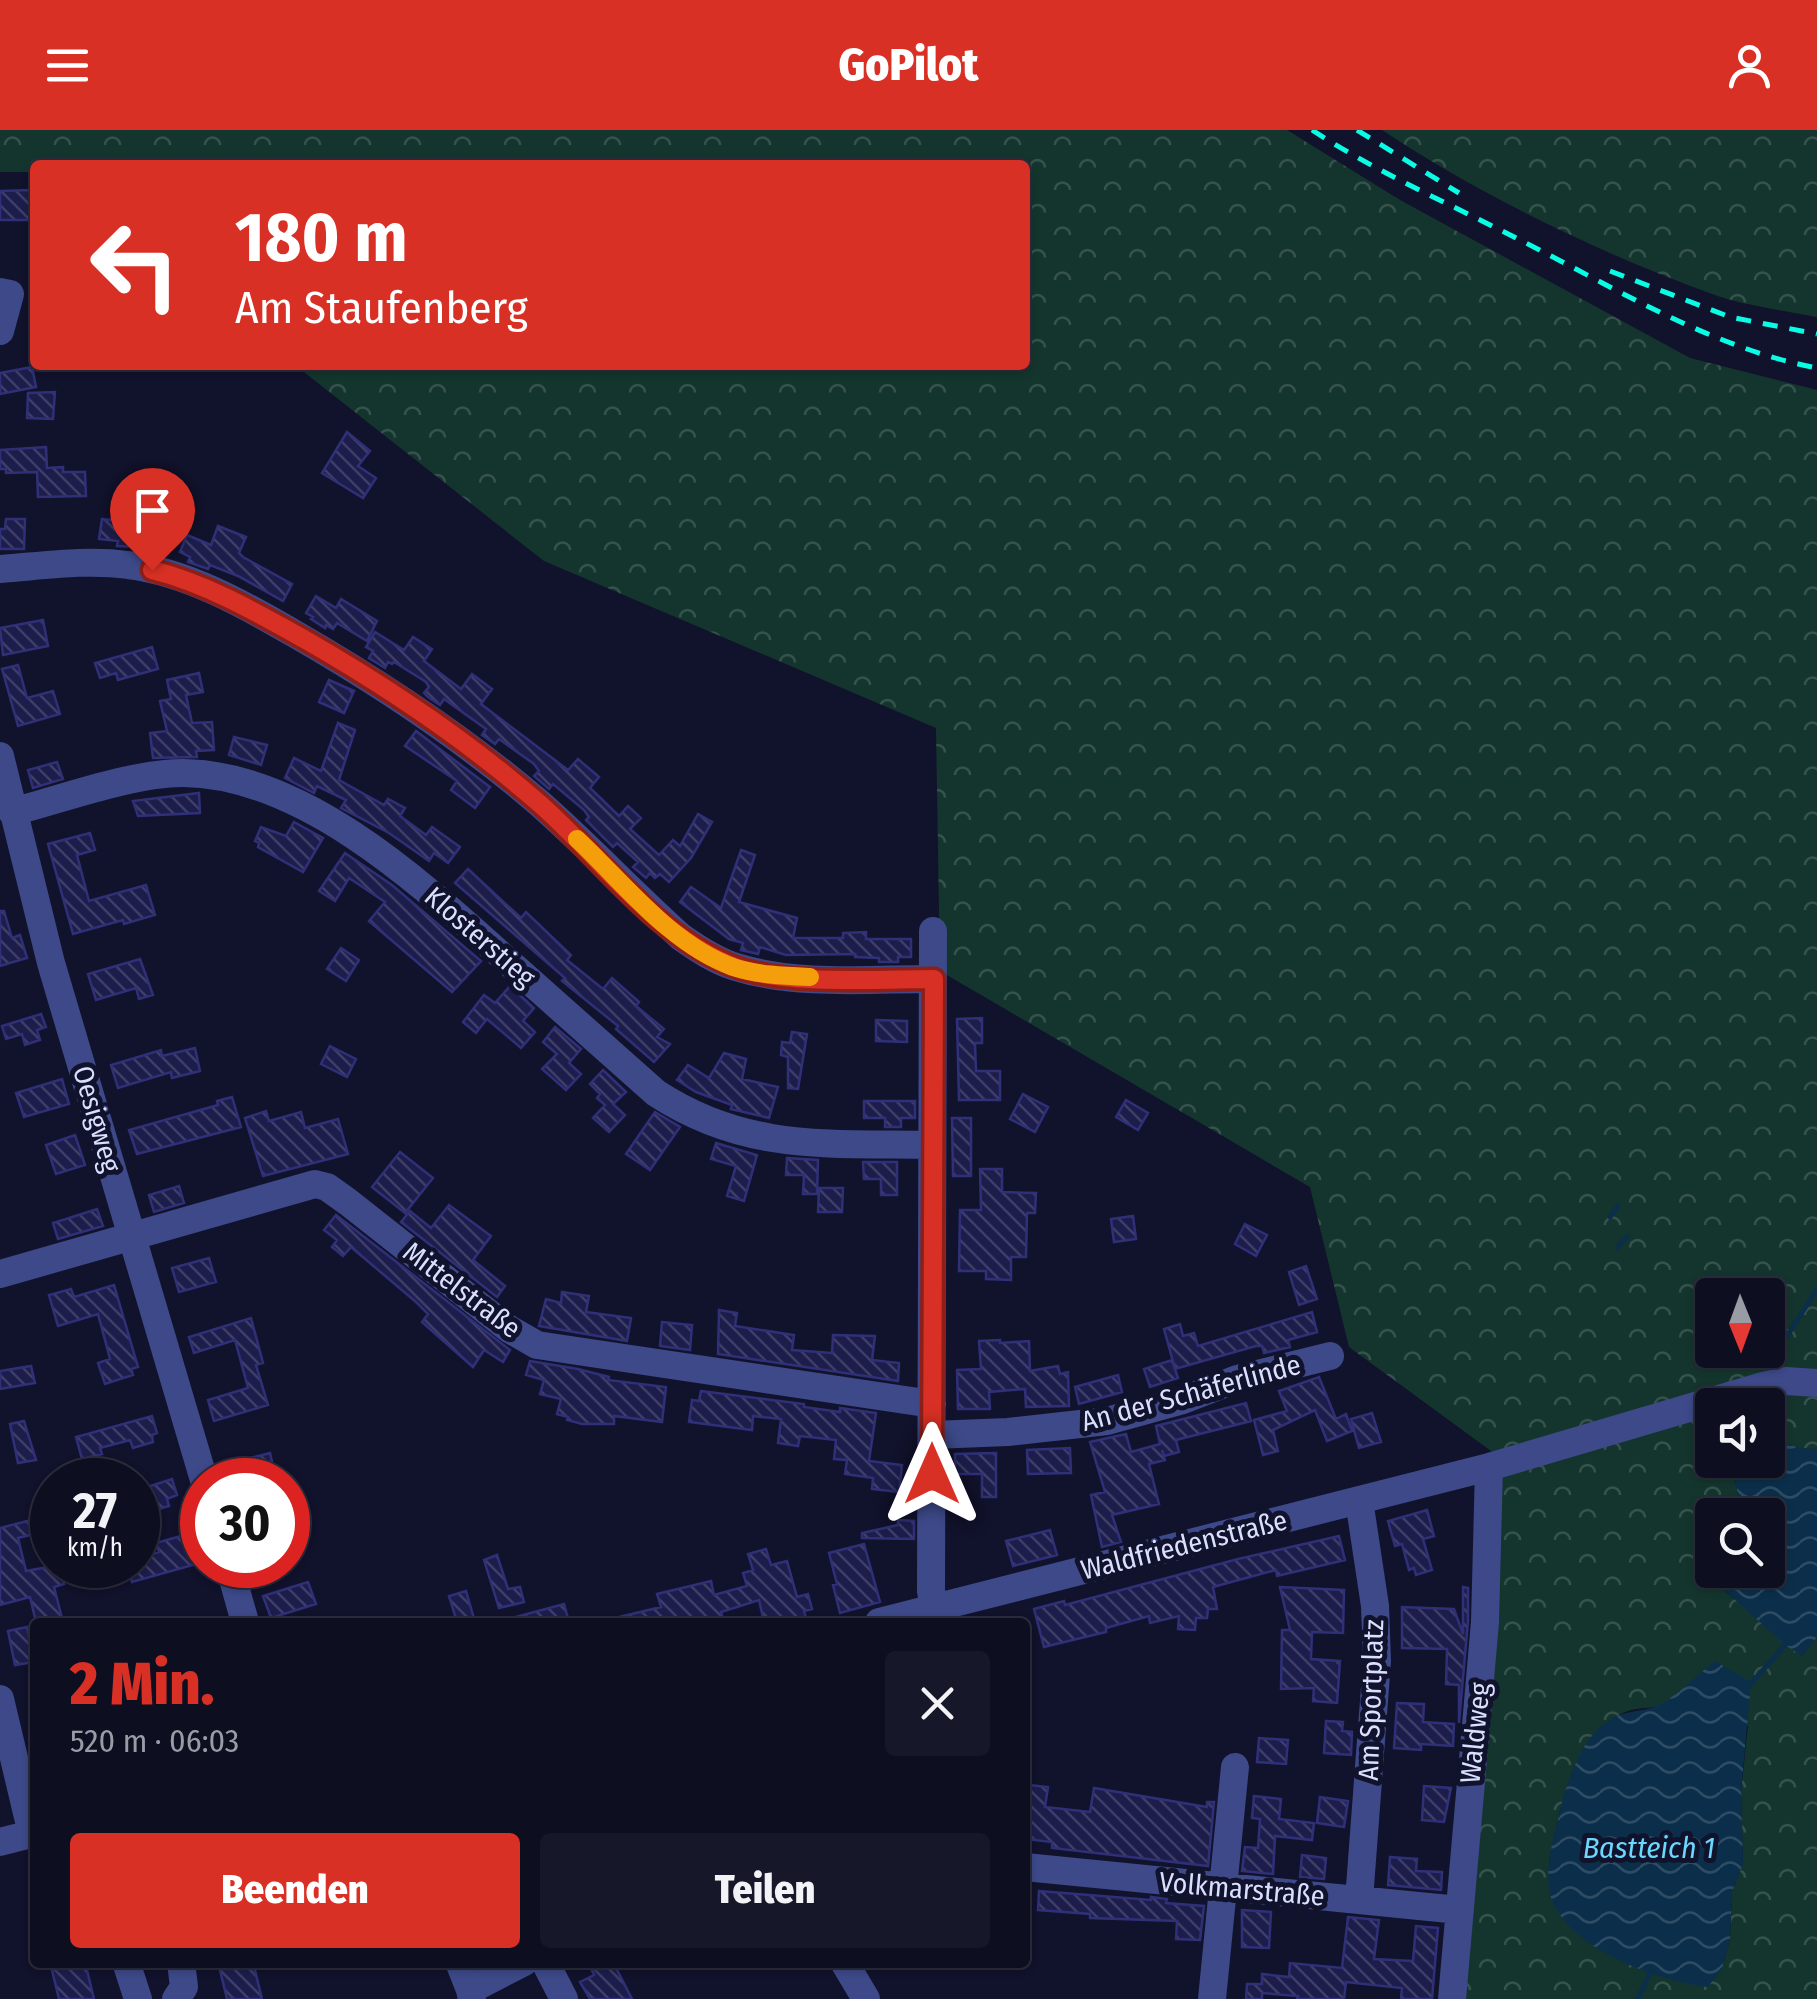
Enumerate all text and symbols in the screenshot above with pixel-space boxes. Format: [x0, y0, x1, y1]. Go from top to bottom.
icon: menu [40, 38, 95, 93]
text: GoPilot [839, 38, 978, 92]
icon: person [1722, 38, 1777, 93]
text: 180 m [235, 196, 408, 280]
icon: left [70, 200, 200, 330]
text: Am Staufenberg [235, 281, 528, 335]
pin [110, 468, 195, 571]
icon: arrive [125, 483, 180, 538]
street label: Klosterstieg [418, 880, 543, 995]
street label: Oesigweg [66, 1062, 128, 1177]
street label: Mittelstraße [397, 1235, 527, 1345]
north arrow [1695, 1278, 1785, 1368]
map controls [1695, 1278, 1785, 1588]
street label: An der Schäferlinde [1078, 1348, 1304, 1438]
button: sound [1695, 1388, 1785, 1478]
position arrow [880, 1422, 984, 1526]
speed limit sign: 30 [180, 1458, 310, 1588]
text: 27 [73, 1481, 117, 1541]
button: search [1695, 1498, 1785, 1588]
street label: Waldfriedenstraße [1078, 1503, 1290, 1587]
text: km/h [67, 1533, 123, 1563]
street label: Am Sportplatz [1352, 1619, 1390, 1781]
text: 2 Min. [70, 1648, 214, 1720]
button: close [885, 1651, 990, 1756]
street label: Waldweg [1453, 1680, 1497, 1785]
text: 520 m · 06:03 [70, 1722, 239, 1760]
water label: Bastteich 1 [1583, 1830, 1715, 1866]
button: Beenden [70, 1833, 520, 1948]
button: Teilen [540, 1833, 990, 1948]
street label: Volkmarstraße [1158, 1865, 1326, 1913]

